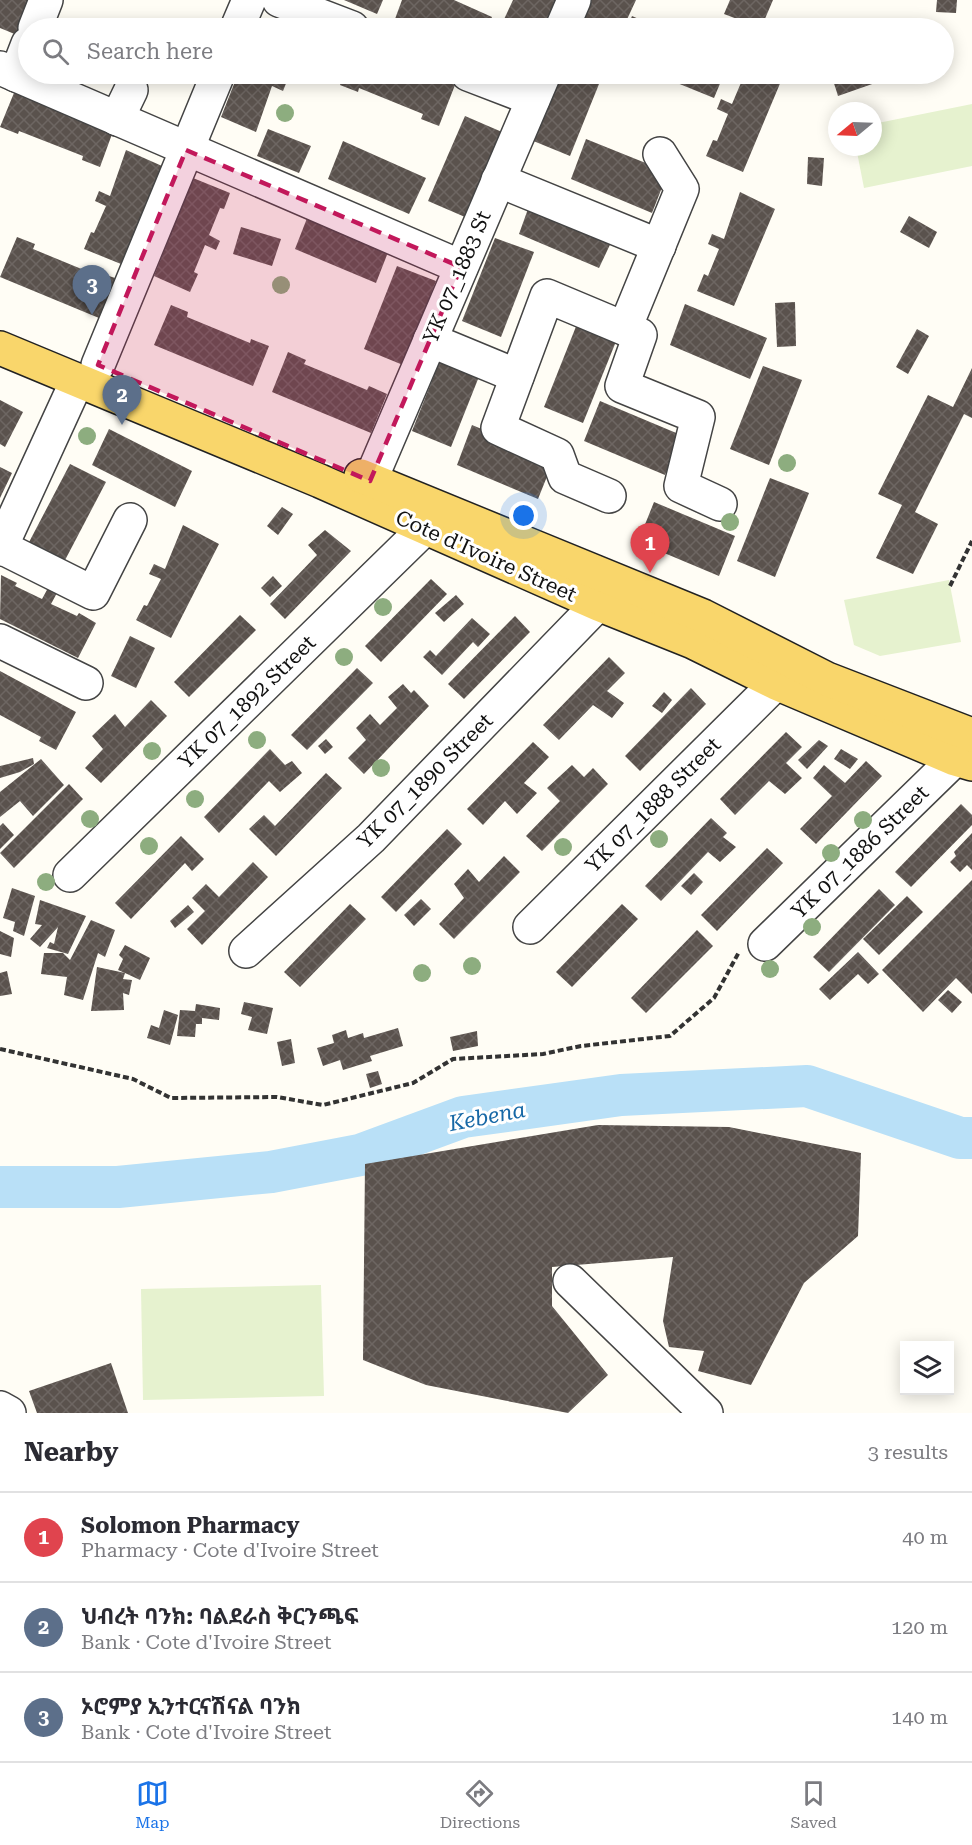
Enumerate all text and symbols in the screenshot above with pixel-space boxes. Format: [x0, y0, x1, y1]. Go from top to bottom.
search box [18, 18, 954, 84]
icon: search [39, 35, 72, 68]
text: Search here [87, 39, 213, 64]
north arrow [828, 102, 882, 156]
street label: YK 07_1883 St [418, 207, 496, 347]
pin: 3 [72, 266, 112, 315]
pin: 2 [102, 376, 142, 425]
your location [509, 501, 538, 530]
street label: Cote d'Ivoire Street [392, 505, 580, 607]
pin: 1 [630, 524, 670, 573]
street label: YK 07_1892 Street [174, 630, 321, 774]
street label: YK 07_1890 Street [352, 708, 498, 854]
street label: YK 07_1888 Street [580, 732, 726, 878]
street label: YK 07_1886 Street [787, 780, 934, 924]
water label: Kebena [446, 1097, 527, 1136]
map controls [900, 1341, 954, 1395]
button: layers [900, 1341, 954, 1395]
text: Nearby [24, 1437, 118, 1467]
text: 3 results [868, 1440, 948, 1464]
text: Solomon Pharmacy [81, 1513, 300, 1538]
text: 1 [38, 1525, 49, 1549]
text: 40 m [902, 1525, 948, 1549]
text: Pharmacy · Cote d'Ivoire Street [81, 1538, 379, 1562]
text: ህብረት ባንክ: ባልደራስ ቅርንጫፍ [81, 1604, 359, 1629]
text: 2 [38, 1615, 49, 1639]
text: 120 m [891, 1615, 948, 1639]
text: Bank · Cote d'Ivoire Street [81, 1630, 332, 1654]
text: ኦሮምያ ኢንተርናሽናል ባንክ [81, 1694, 301, 1719]
text: 3 [38, 1705, 49, 1729]
text: 140 m [891, 1705, 948, 1729]
text: Bank · Cote d'Ivoire Street [81, 1720, 332, 1744]
tab: Map [135, 1777, 169, 1832]
tab: Directions [440, 1777, 520, 1832]
tab: Saved [790, 1777, 837, 1832]

